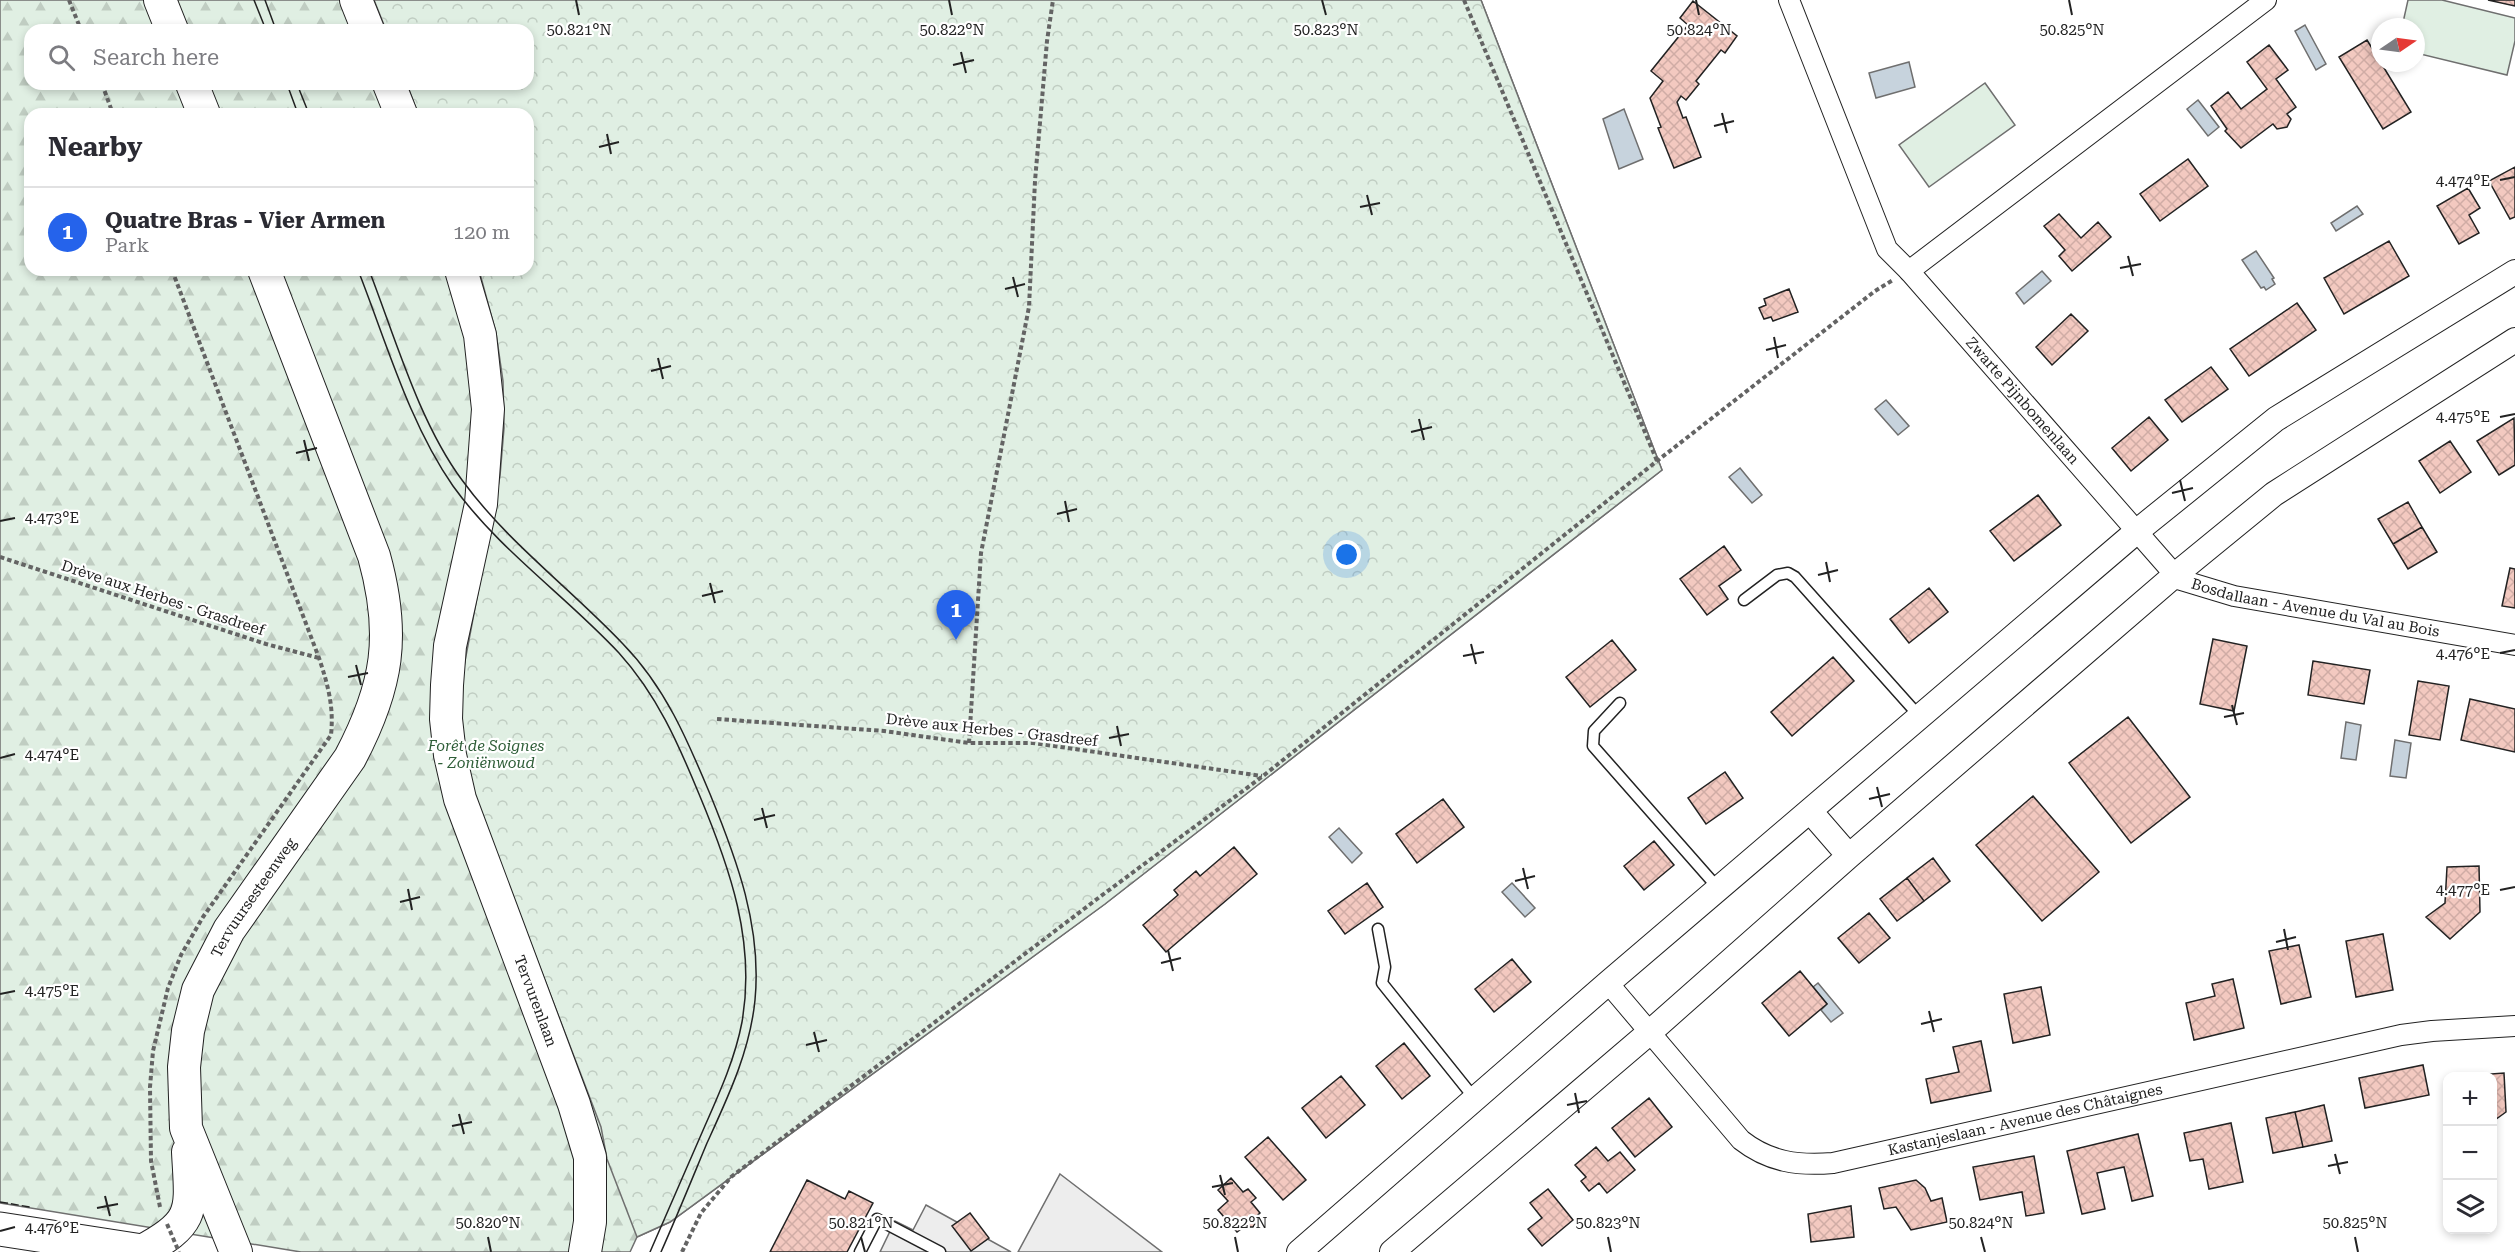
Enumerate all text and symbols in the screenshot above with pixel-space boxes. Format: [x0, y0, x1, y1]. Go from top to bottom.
north arrow [2371, 18, 2425, 72]
text: 50.821°N [546, 21, 612, 39]
text: 50.822°N [919, 21, 985, 39]
text: 50.823°N [1293, 21, 1359, 39]
text: 50.824°N [1666, 21, 1732, 39]
text: 50.825°N [2039, 21, 2105, 39]
search box [24, 24, 534, 90]
icon: search [45, 41, 78, 74]
text: Search here [93, 45, 219, 70]
text: Nearby [48, 132, 142, 162]
text: 4.474°E [2436, 172, 2490, 190]
text: Quatre Bras - Vier Armen [105, 208, 385, 233]
text: 1 [62, 220, 73, 244]
text: 120 m [453, 220, 510, 244]
text: Park [105, 233, 149, 257]
street label: Zwarte Pijnbomenlaan [1962, 333, 2083, 468]
text: 4.475°E [2436, 408, 2490, 426]
text: 4.473°E [25, 509, 79, 527]
your location [1332, 540, 1361, 569]
street label: Drève aux Herbes - Grasdreef [59, 557, 268, 640]
street label: Bosdallaan - Avenue du Val au Bois [2189, 575, 2441, 641]
pin: 1 [936, 590, 976, 640]
text: 4.476°E [2436, 645, 2490, 663]
street label: Drève aux Herbes - Grasdreef [885, 710, 1100, 750]
park label: Forêt de Soignes - Zoniënwoud [427, 737, 544, 772]
text: 4.474°E [25, 746, 79, 764]
street label: Tervuursesteenweg [207, 834, 300, 961]
text: 4.477°E [2436, 881, 2490, 899]
street label: Tervurenlaan [510, 953, 561, 1050]
text: 4.475°E [25, 982, 79, 1000]
map controls [2443, 1072, 2497, 1234]
button: + [2443, 1072, 2497, 1126]
street label: Kastanjeslaan - Avenue des Châtaignes [1886, 1080, 2164, 1159]
button: − [2443, 1126, 2497, 1180]
button: layers [2443, 1180, 2497, 1234]
text: 50.820°N [455, 1214, 521, 1232]
text: 50.821°N [828, 1214, 894, 1232]
text: 50.822°N [1202, 1214, 1268, 1232]
text: 50.823°N [1575, 1214, 1641, 1232]
text: 50.824°N [1948, 1214, 2014, 1232]
text: 50.825°N [2322, 1214, 2388, 1232]
text: 4.476°E [25, 1219, 79, 1237]

